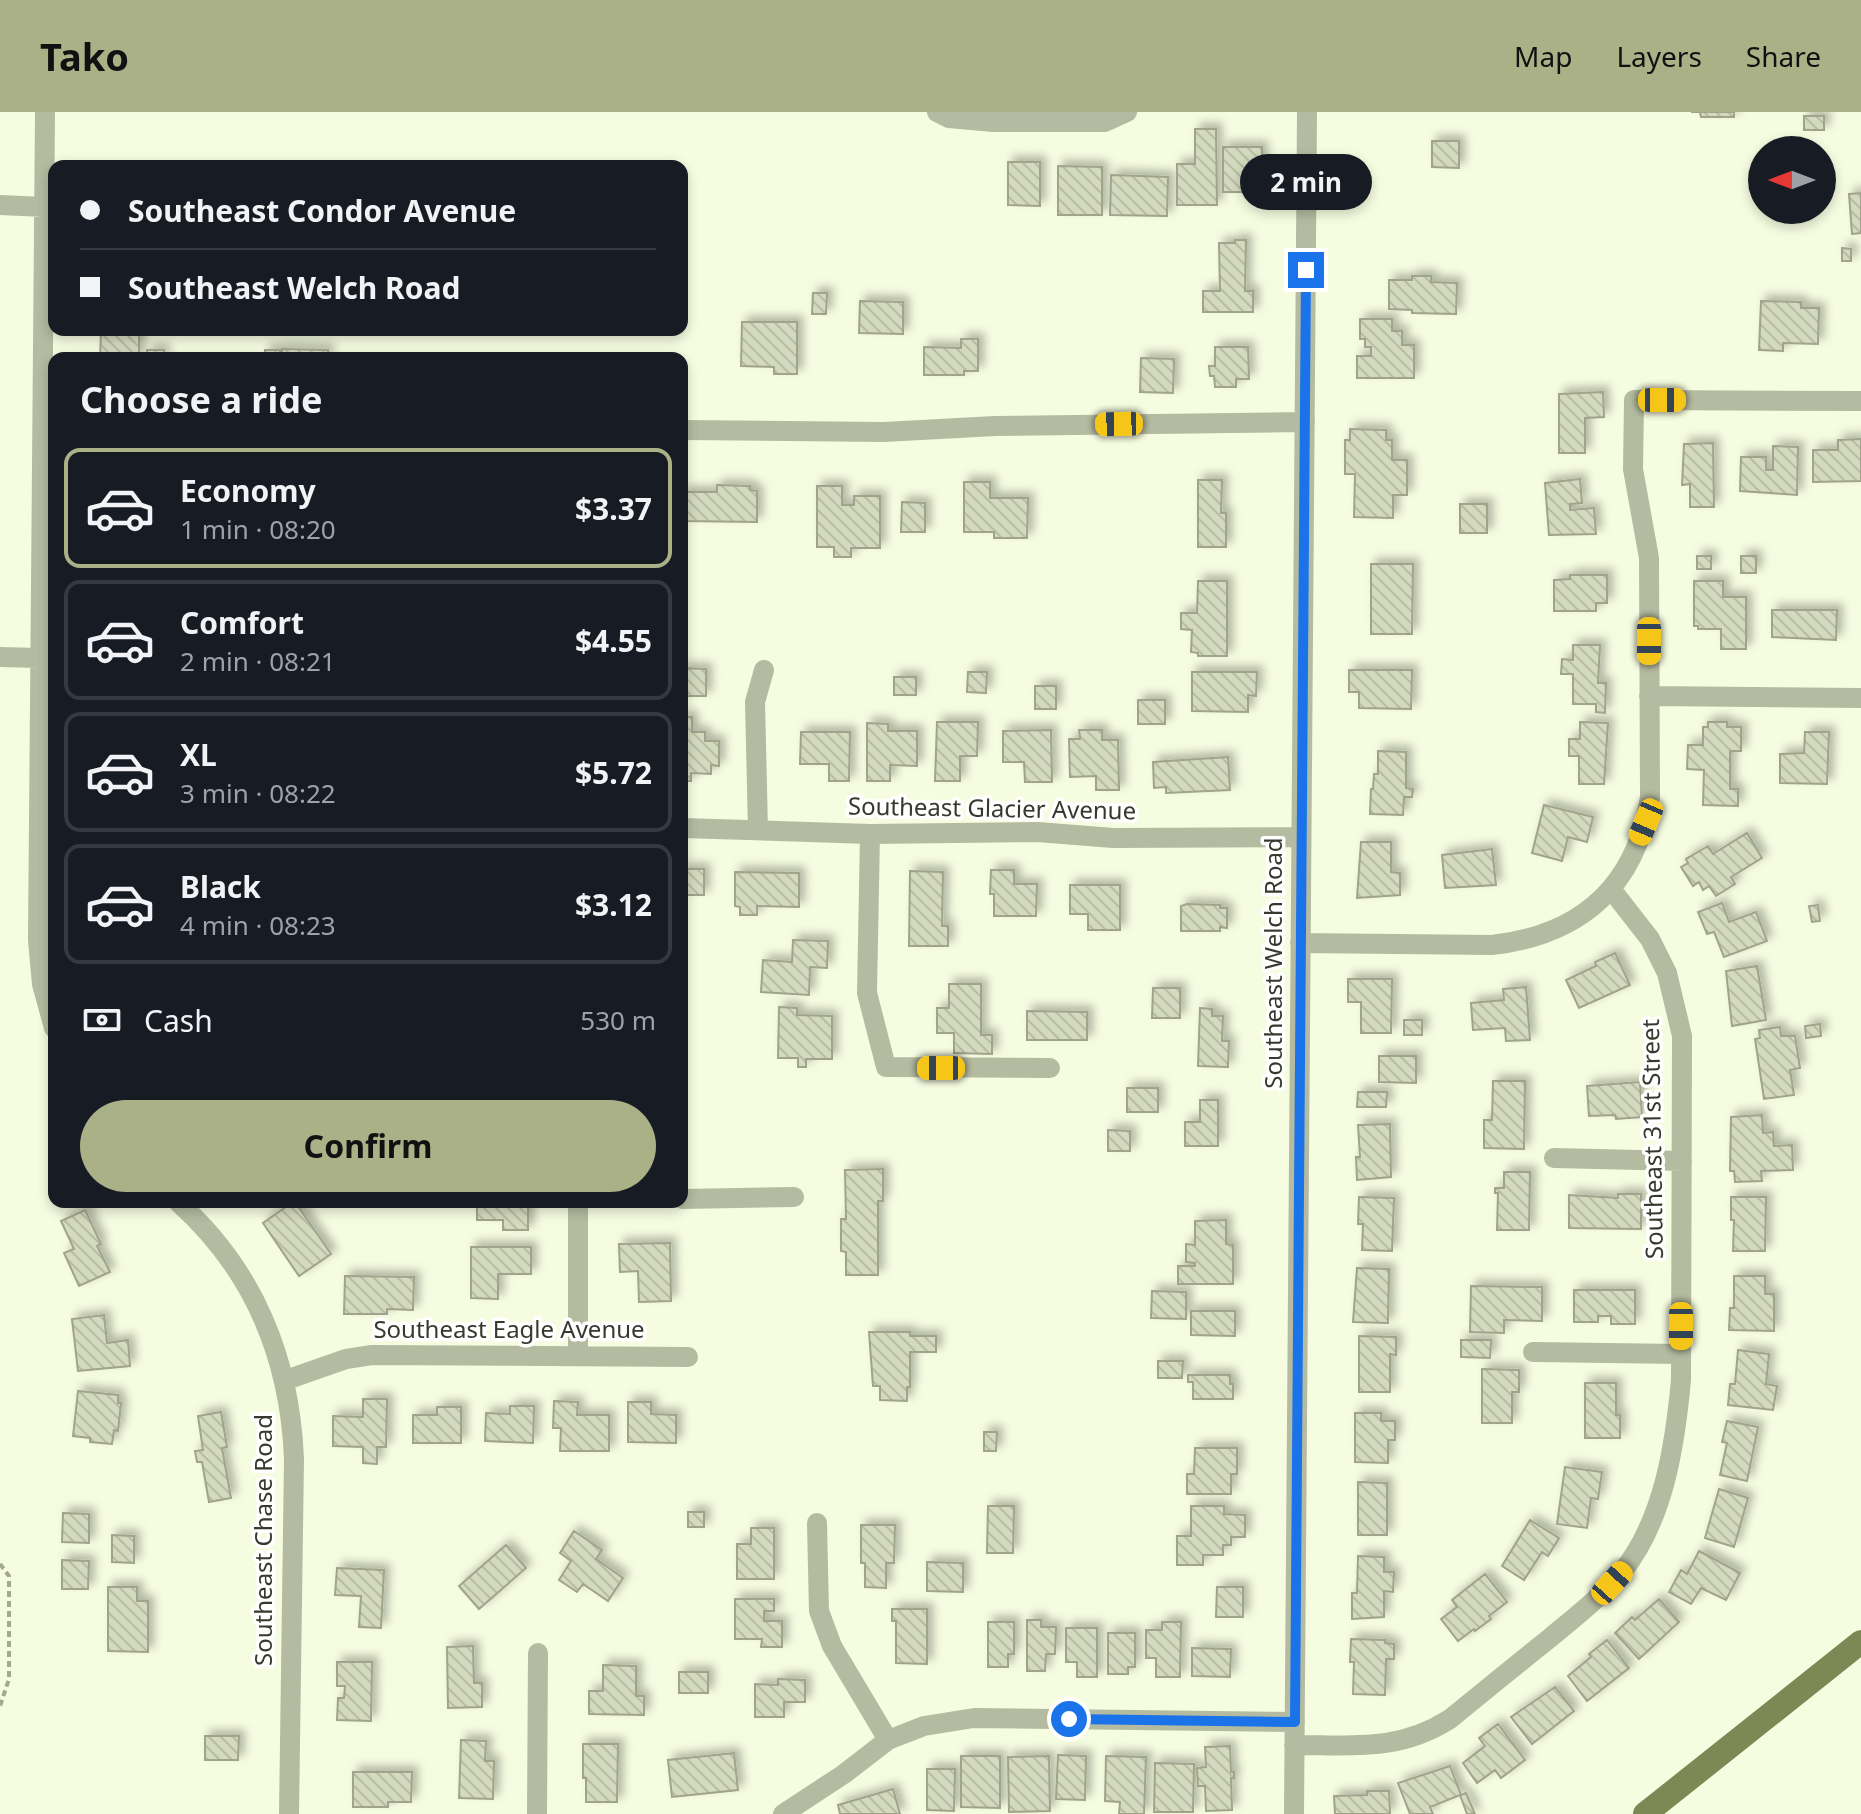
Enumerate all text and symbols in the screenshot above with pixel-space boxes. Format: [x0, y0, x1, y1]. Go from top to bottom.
text: Tako [40, 30, 129, 82]
text: Map [1514, 37, 1572, 75]
text: Layers [1616, 37, 1702, 75]
text: Share [1746, 37, 1821, 75]
north arrow [1748, 136, 1836, 224]
map controls [1748, 136, 1836, 224]
callout: 2 min [1240, 154, 1372, 210]
text: 2 min [1270, 164, 1342, 200]
text: Southeast Condor Avenue [128, 190, 516, 231]
route end [1288, 252, 1324, 288]
text: Southeast Welch Road [128, 267, 460, 308]
text: Choose a ride [80, 375, 322, 424]
car [1638, 388, 1686, 412]
car [1095, 412, 1143, 436]
text: Economy [180, 470, 316, 511]
icon: car [84, 472, 156, 544]
text: $3.37 [575, 488, 652, 529]
text: 1 min · 08:20 [180, 511, 336, 547]
text: Comfort [180, 602, 304, 643]
icon: car [84, 604, 156, 676]
car [1637, 617, 1661, 665]
text: $4.55 [575, 620, 652, 661]
text: 2 min · 08:21 [180, 643, 336, 679]
text: XL [180, 734, 217, 775]
icon: car [84, 736, 156, 808]
text: $5.72 [575, 752, 652, 793]
text: 3 min · 08:22 [180, 775, 336, 811]
street label: Southeast Glacier Avenue [848, 788, 1136, 827]
car [1626, 795, 1666, 849]
street label: Southeast Welch Road [1256, 837, 1289, 1089]
text: Black [180, 866, 261, 907]
icon: car [84, 868, 156, 940]
text: $3.12 [575, 884, 652, 925]
text: 4 min · 08:23 [180, 907, 336, 943]
icon: cash [80, 998, 124, 1042]
text: Cash [144, 1000, 213, 1041]
text: 530 m [580, 1002, 656, 1038]
street label: Southeast 31st Street [1633, 1018, 1670, 1259]
car [917, 1056, 965, 1080]
button: Confirm [80, 1100, 656, 1192]
car [1669, 1302, 1693, 1350]
street label: Southeast Eagle Avenue [373, 1312, 645, 1345]
street label: Southeast Chase Road [246, 1414, 279, 1666]
car [1587, 1557, 1637, 1609]
route start [1051, 1701, 1087, 1737]

